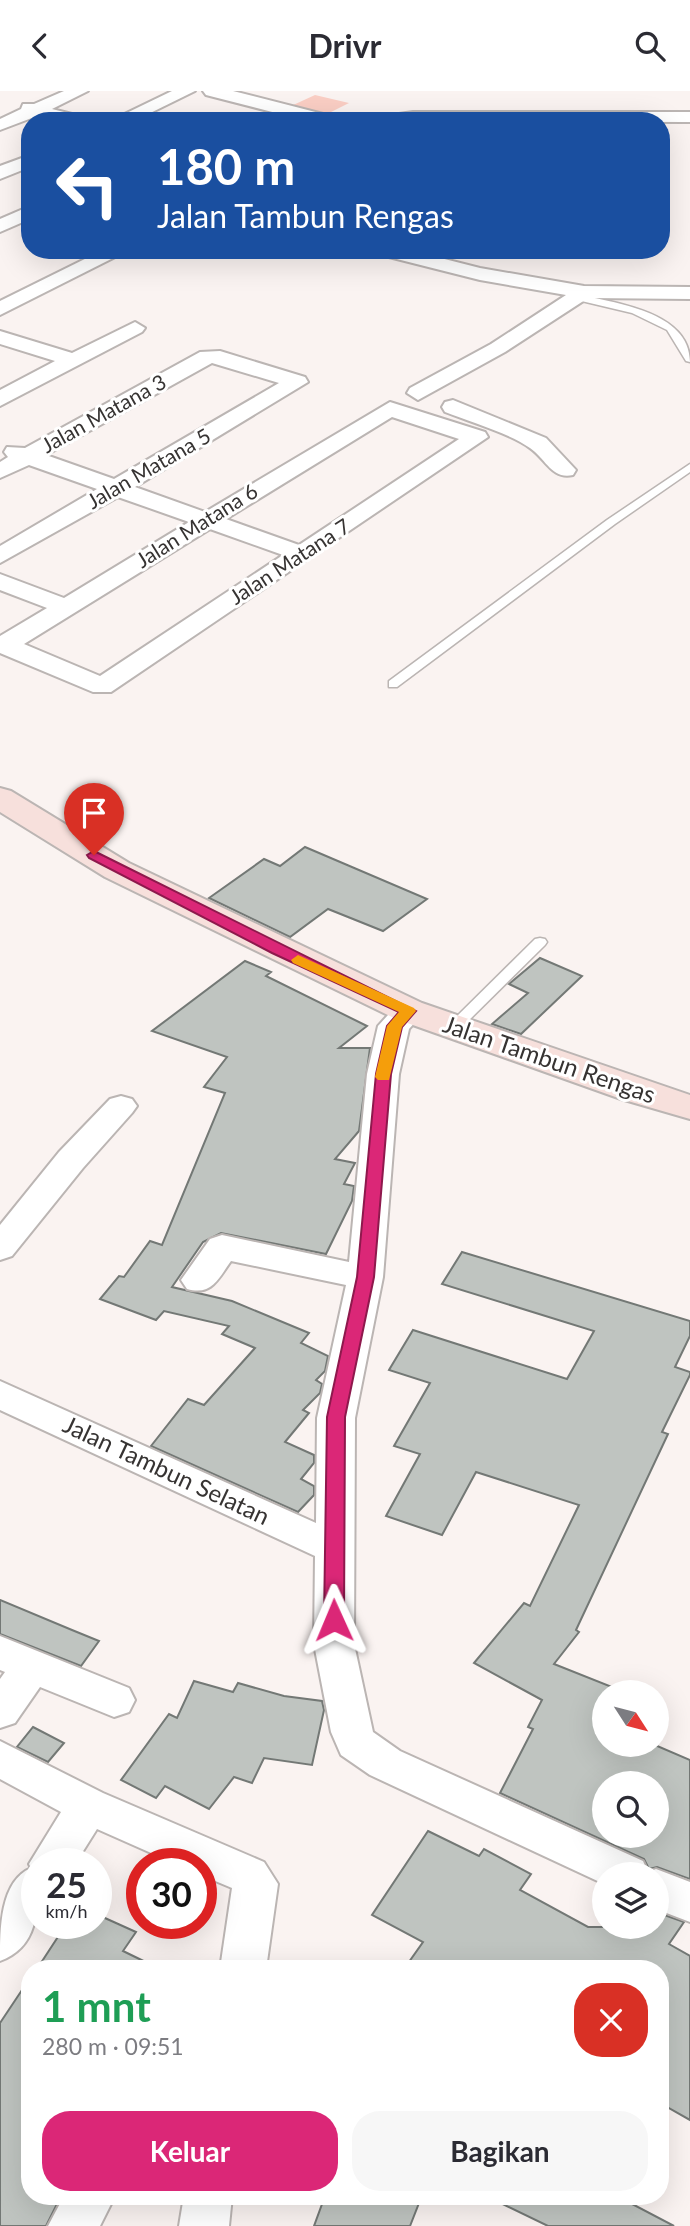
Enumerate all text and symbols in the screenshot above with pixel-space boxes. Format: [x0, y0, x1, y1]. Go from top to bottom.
text: Drivr [309, 26, 381, 65]
icon: back [21, 27, 59, 65]
icon: search [631, 27, 669, 65]
text: 180 m [157, 137, 295, 195]
icon: left [42, 140, 133, 231]
text: Jalan Tambun Rengas [157, 196, 454, 235]
street label: Jalan Matana 3 [37, 368, 170, 457]
street label: Jalan Matana 5 [82, 422, 214, 513]
street label: Jalan Matana 6 [131, 477, 262, 572]
street label: Jalan Matana 7 [224, 513, 354, 609]
pin [64, 783, 124, 855]
icon: arrive [75, 794, 113, 832]
street label: Jalan Tambun Rengas [440, 1009, 659, 1109]
street label: Jalan Tambun Selatan [59, 1409, 274, 1530]
position arrow [297, 1583, 371, 1657]
north arrow [592, 1680, 668, 1757]
map controls [592, 1680, 669, 1939]
button: search [592, 1771, 669, 1848]
speed limit sign: 30 [126, 1848, 217, 1939]
button: layers [592, 1862, 669, 1939]
text: 25 [46, 1863, 87, 1905]
text: km/h [45, 1900, 88, 1922]
text: 1 mnt [42, 1981, 151, 2031]
button: close [574, 1983, 648, 2057]
text: 280 m · 09:51 [42, 2032, 184, 2060]
button: Keluar [42, 2111, 338, 2191]
button: Bagikan [352, 2111, 648, 2191]

